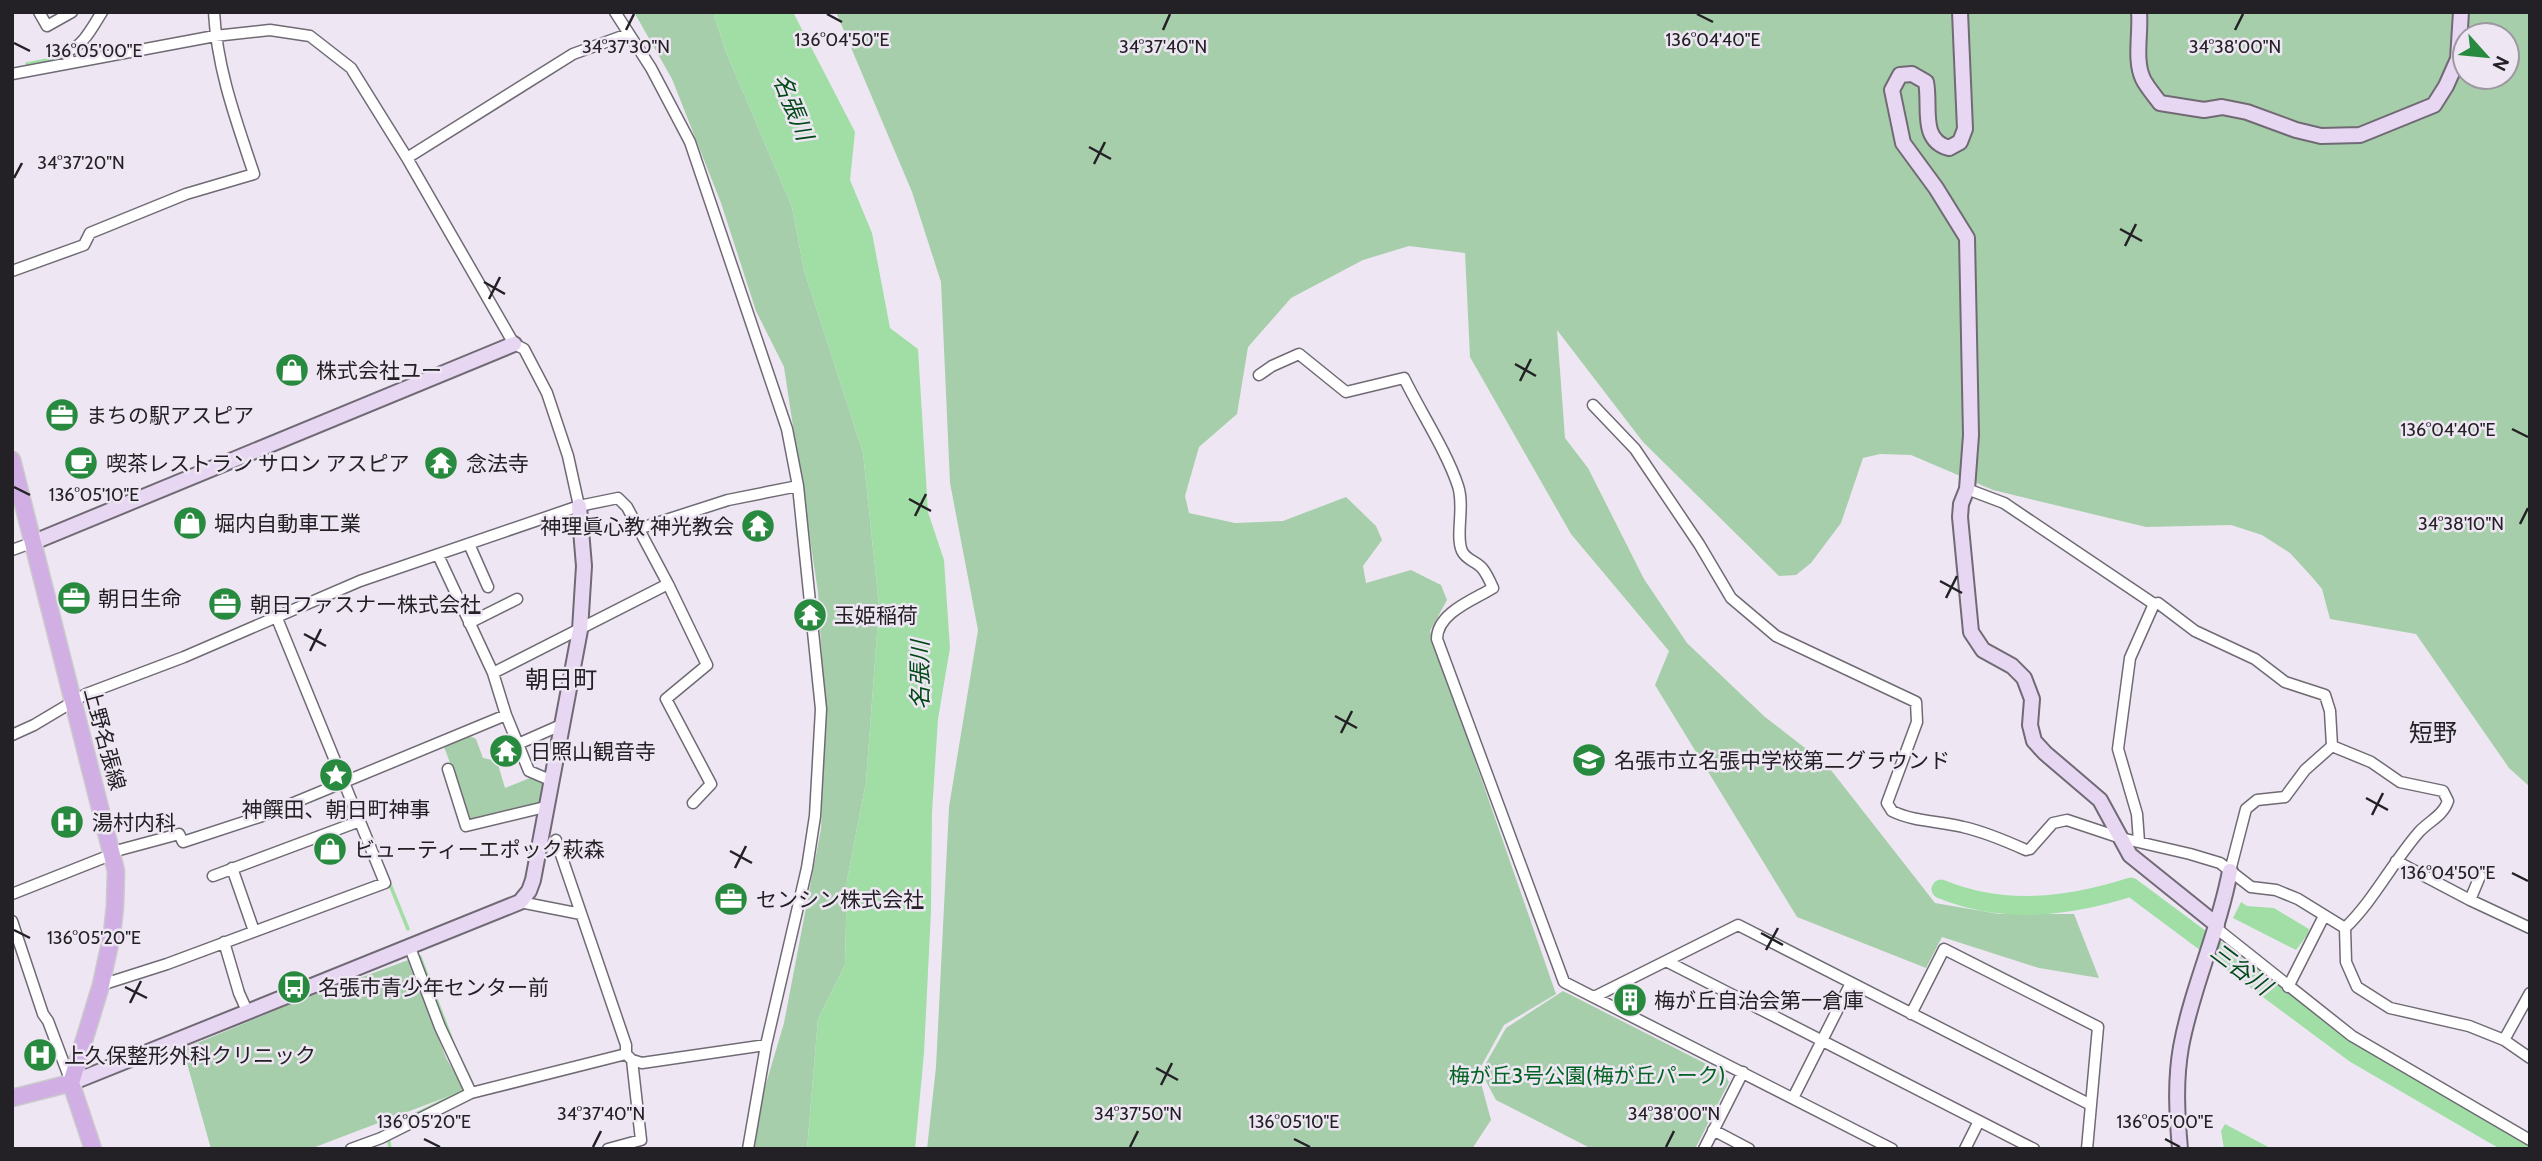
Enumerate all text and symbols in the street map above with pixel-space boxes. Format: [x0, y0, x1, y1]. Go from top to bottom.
north arrow [2451, 21, 2521, 91]
text: 136°04'50"E [795, 29, 889, 51]
text: 136°04'40"E [1665, 29, 1761, 51]
text: 34°37'30"N [582, 36, 670, 58]
text: 34°37'40"N [1119, 36, 1207, 58]
text: 34°38'00"N [2189, 36, 2281, 58]
text: 136°05'00"E [45, 40, 143, 62]
text: N [2487, 52, 2514, 75]
water label: 名張川 [767, 70, 820, 147]
text: 34°37'20"N [37, 152, 125, 174]
shop icon: 株式会社ユー [273, 351, 311, 389]
place label: 株式会社ユー [316, 358, 442, 383]
office icon: まちの駅アスピア [43, 396, 81, 434]
place label: まちの駅アスピア [86, 403, 254, 428]
text: 136°04'40"E [2400, 419, 2496, 441]
cafe icon: 喫茶レストラン サロン アスピア [62, 444, 100, 482]
temple icon: 念法寺 [422, 444, 460, 482]
place label: 喫茶レストラン サロン アスピア [106, 451, 409, 476]
place label: 念法寺 [466, 451, 529, 476]
text: 136°05'10"E [49, 484, 139, 506]
shop icon: 堀内自動車工業 [171, 504, 209, 542]
temple icon: 神理眞心教 神光教会 [739, 507, 777, 545]
place label: 堀内自動車工業 [214, 511, 361, 536]
text: 34°38'10"N [2418, 513, 2504, 535]
place label: 神理眞心教 神光教会 [540, 514, 734, 539]
office icon: 朝日生命 [55, 579, 93, 617]
office icon: 朝日ファスナー株式会社 [206, 585, 244, 623]
place label: 朝日生命 [98, 586, 182, 611]
place label: 朝日ファスナー株式会社 [250, 592, 481, 617]
temple icon: 玉姫稲荷 [791, 596, 829, 634]
place label: 玉姫稲荷 [834, 603, 918, 628]
water label: 名張川 [906, 638, 934, 710]
district label: 朝日町 [525, 665, 597, 694]
street label: 上野名張線 [79, 685, 131, 793]
district label: 短野 [2409, 718, 2457, 747]
temple icon: 日照山観音寺 [487, 732, 525, 770]
place label: 日照山観音寺 [530, 739, 656, 764]
school or university icon: 名張市立名張中学校第二グラウンド [1570, 741, 1608, 779]
place label: 名張市立名張中学校第二グラウンド [1614, 748, 1950, 773]
place icon: 神饌田、朝日町神事 [317, 756, 355, 794]
place label: 神饌田、朝日町神事 [242, 797, 431, 822]
hospital icon: 湯村内科 [48, 803, 86, 841]
place label: 湯村内科 [92, 810, 176, 835]
shop icon: ビューティーエポック萩森 [311, 830, 349, 868]
place label: ビューティーエポック萩森 [354, 837, 605, 862]
text: 136°04'50"E [2401, 862, 2495, 884]
office icon: センシン株式会社 [712, 880, 750, 918]
place label: センシン株式会社 [756, 887, 924, 912]
text: 136°05'20"E [47, 927, 141, 949]
water label: 三谷川 [2205, 937, 2279, 1003]
bus stop icon: 名張市青少年センター前 [275, 968, 313, 1006]
place label: 名張市青少年センター前 [318, 975, 549, 1000]
building icon: 梅が丘自治会第一倉庫 [1611, 981, 1649, 1019]
place label: 梅が丘自治会第一倉庫 [1654, 988, 1864, 1013]
hospital icon: 上久保整形外科クリニック [21, 1036, 59, 1074]
place label: 上久保整形外科クリニック [64, 1043, 316, 1068]
park label: 梅が丘3号公園(梅が丘パーク) [1449, 1063, 1725, 1088]
text: 34°37'40"N [557, 1103, 645, 1125]
text: 34°37'50"N [1094, 1103, 1182, 1125]
text: 34°38'00"N [1628, 1103, 1720, 1125]
text: 136°05'20"E [377, 1111, 471, 1133]
text: 136°05'10"E [1249, 1111, 1339, 1133]
text: 136°05'00"E [2116, 1111, 2214, 1133]

